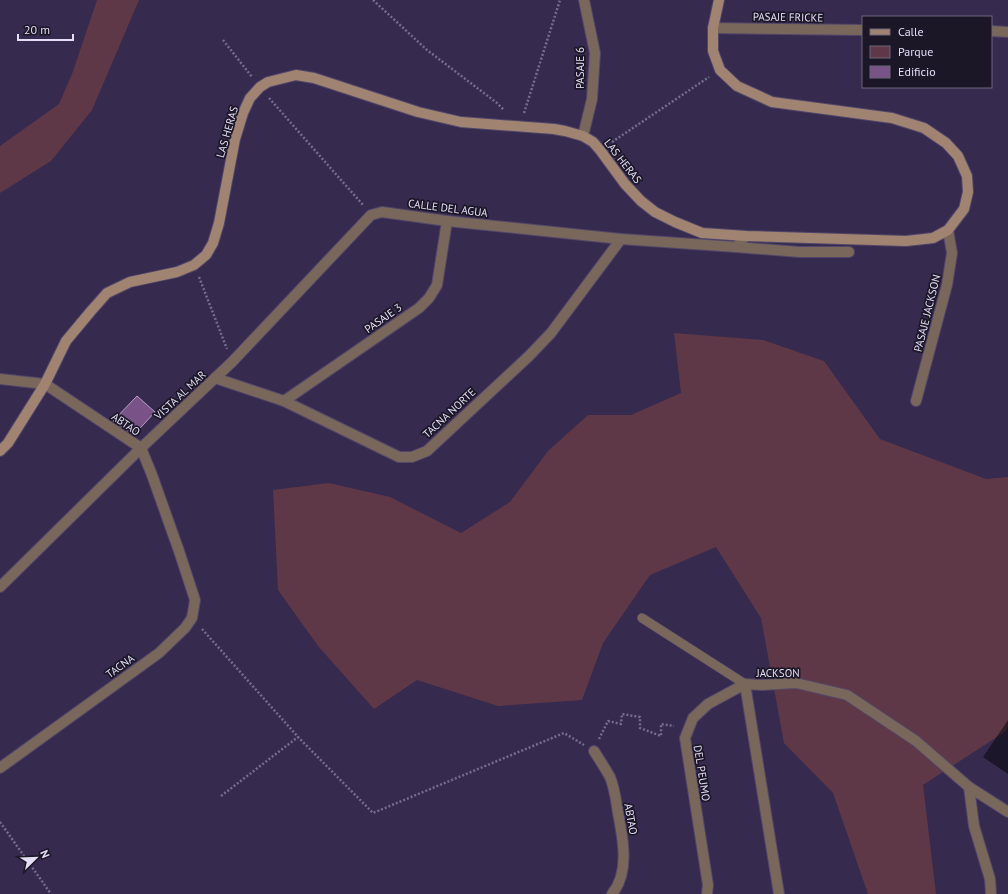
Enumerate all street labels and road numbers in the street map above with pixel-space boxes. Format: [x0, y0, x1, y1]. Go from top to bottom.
street label: PASAJE FRICKE [753, 9, 823, 25]
street label: PASAJE 6 [573, 47, 587, 89]
street label: LAS HERAS [213, 105, 241, 159]
street label: LAS HERAS [601, 136, 645, 186]
street label: CALLE DEL AGUA [407, 196, 489, 220]
street label: PASAJE JACKSON [911, 273, 943, 353]
street label: PASAJE 3 [362, 300, 404, 336]
street label: VISTA AL MAR [151, 367, 209, 423]
street label: TACNA NORTE [420, 385, 478, 441]
street label: ABTAO [109, 409, 143, 439]
street label: TACNA [103, 651, 137, 681]
street label: JACKSON [755, 666, 800, 680]
street label: DEL PEUMO [691, 744, 713, 802]
street label: ABTAO [621, 802, 641, 836]

